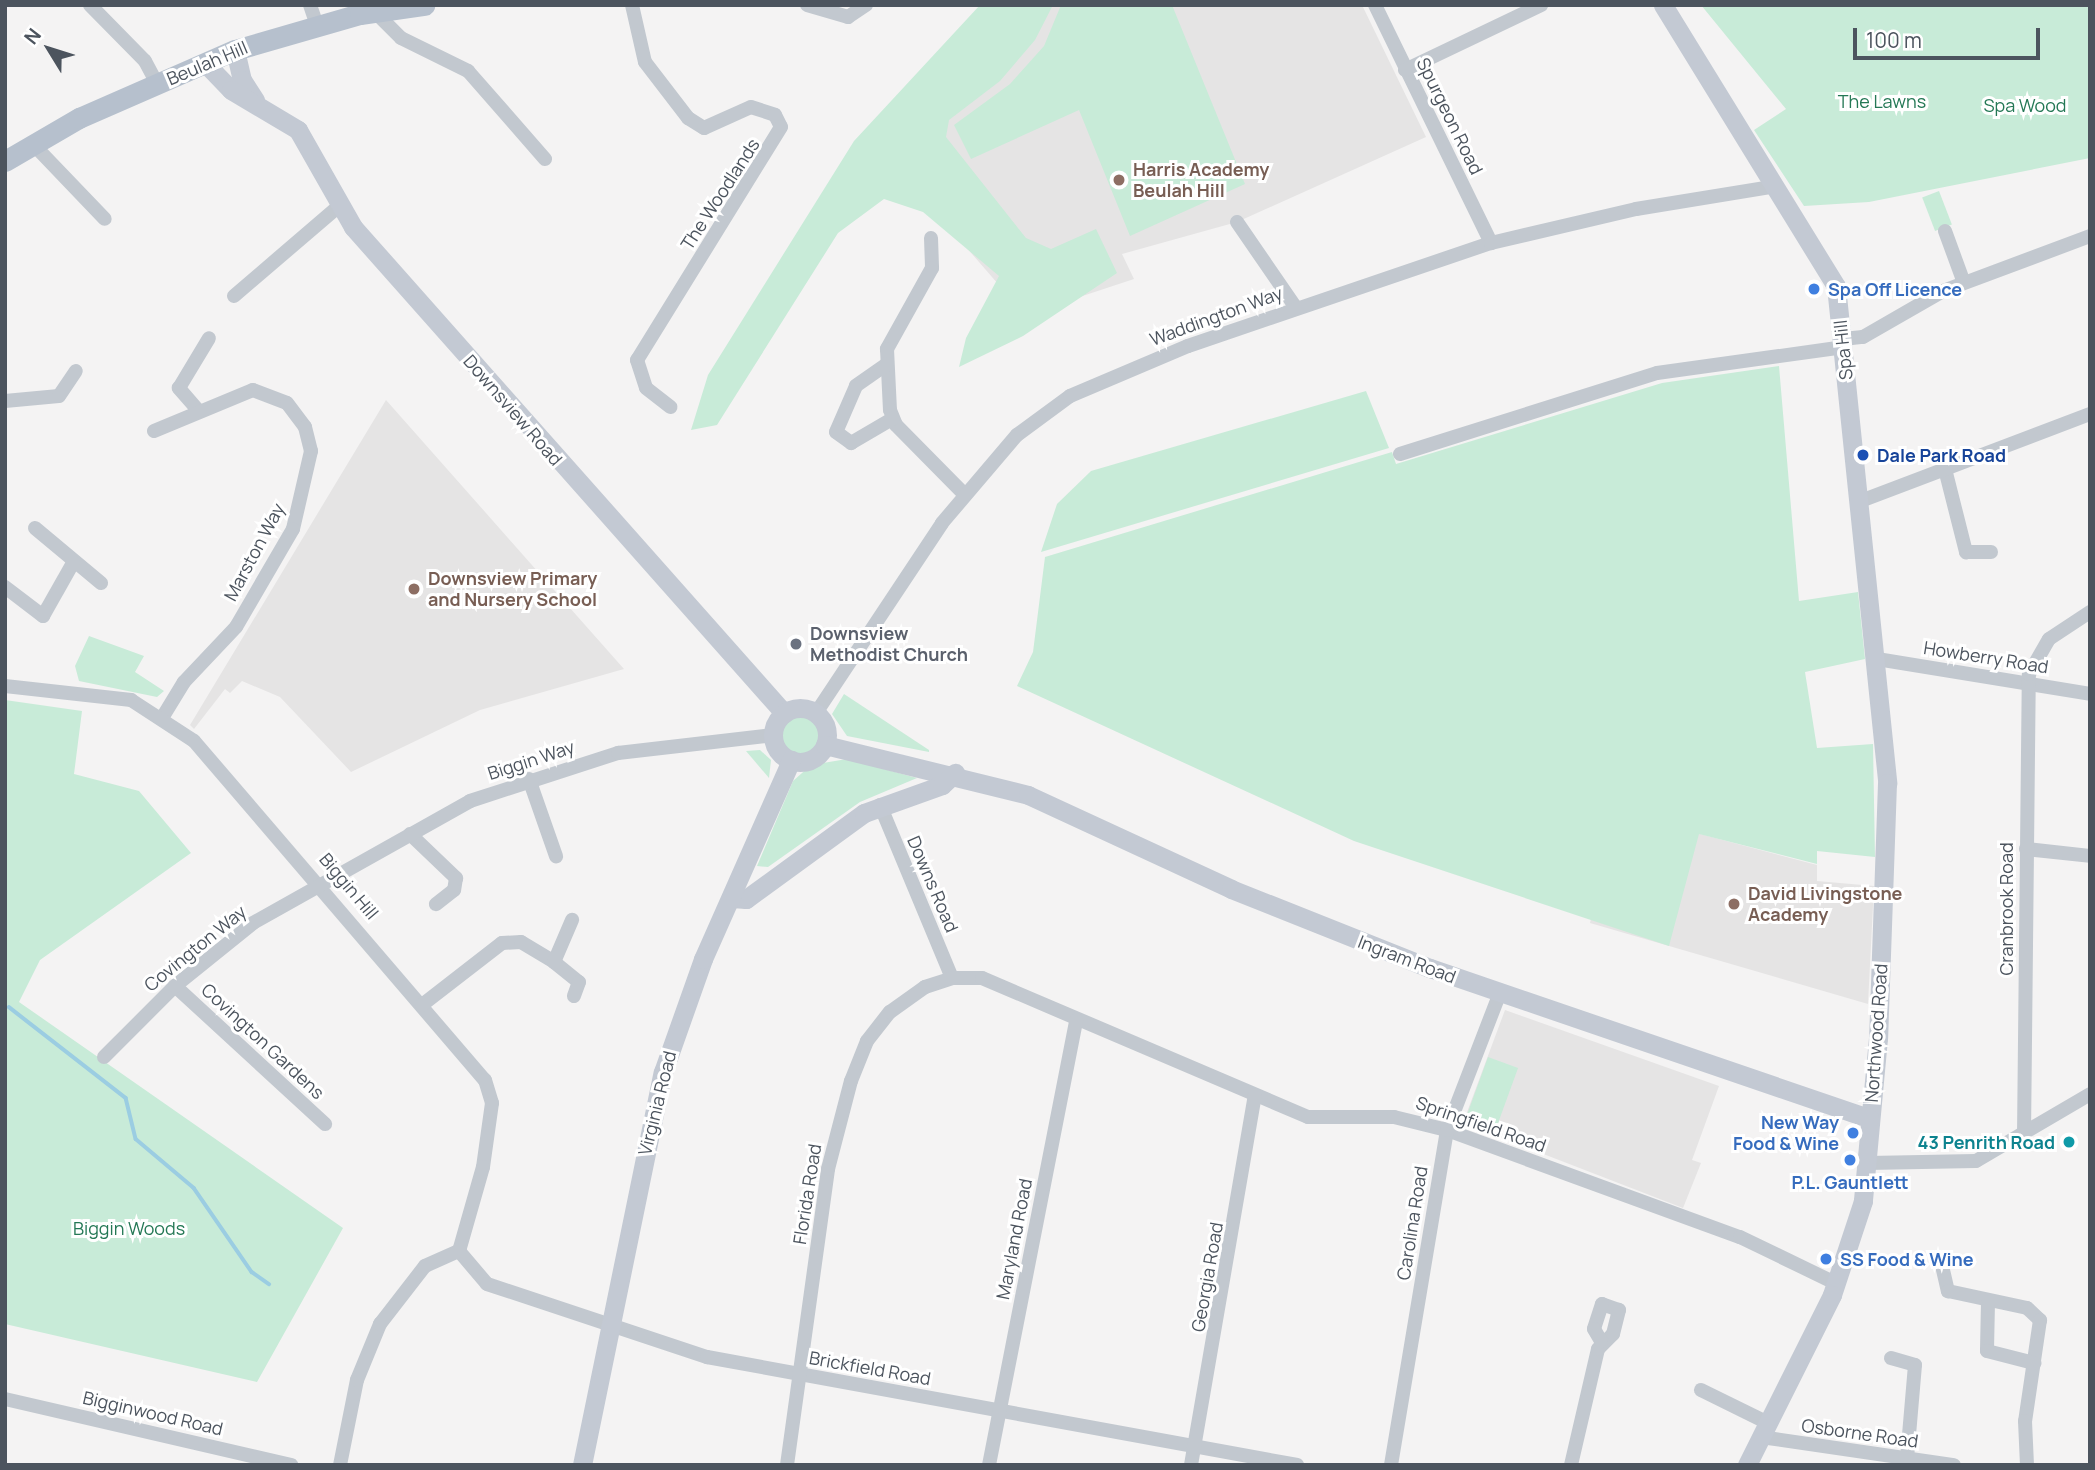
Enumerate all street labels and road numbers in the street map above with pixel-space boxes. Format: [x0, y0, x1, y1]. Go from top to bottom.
street label: Beulah Hill [163, 36, 251, 90]
street label: Spurgeon Road [1412, 54, 1488, 178]
street label: The Woodlands [676, 134, 764, 254]
street label: Waddington Way [1147, 282, 1285, 350]
street label: Spa Hill [1829, 319, 1857, 381]
street label: Downsview Road [459, 350, 567, 470]
street label: Marston Way [219, 499, 289, 605]
street label: Howberry Road [1922, 636, 2050, 678]
street label: Biggin Way [485, 736, 577, 784]
street label: Downs Road [903, 833, 963, 935]
street label: Cranbrook Road [1995, 842, 2017, 976]
street label: Biggin Hill [315, 848, 383, 924]
street label: Covington Way [140, 900, 250, 996]
street label: Ingram Road [1355, 930, 1459, 988]
street label: Northwood Road [1860, 963, 1892, 1103]
street label: Covington Gardens [197, 979, 329, 1103]
street label: Virginia Road [634, 1049, 680, 1157]
street label: Springfield Road [1413, 1092, 1549, 1156]
street label: Florida Road [788, 1142, 826, 1246]
street label: Carolina Road [1392, 1164, 1432, 1282]
street label: Maryland Road [992, 1177, 1036, 1301]
street label: Georgia Road [1187, 1220, 1227, 1334]
street label: Brickfield Road [807, 1347, 933, 1389]
street label: Bigginwood Road [81, 1386, 225, 1440]
street label: Osborne Road [1800, 1414, 1920, 1452]

